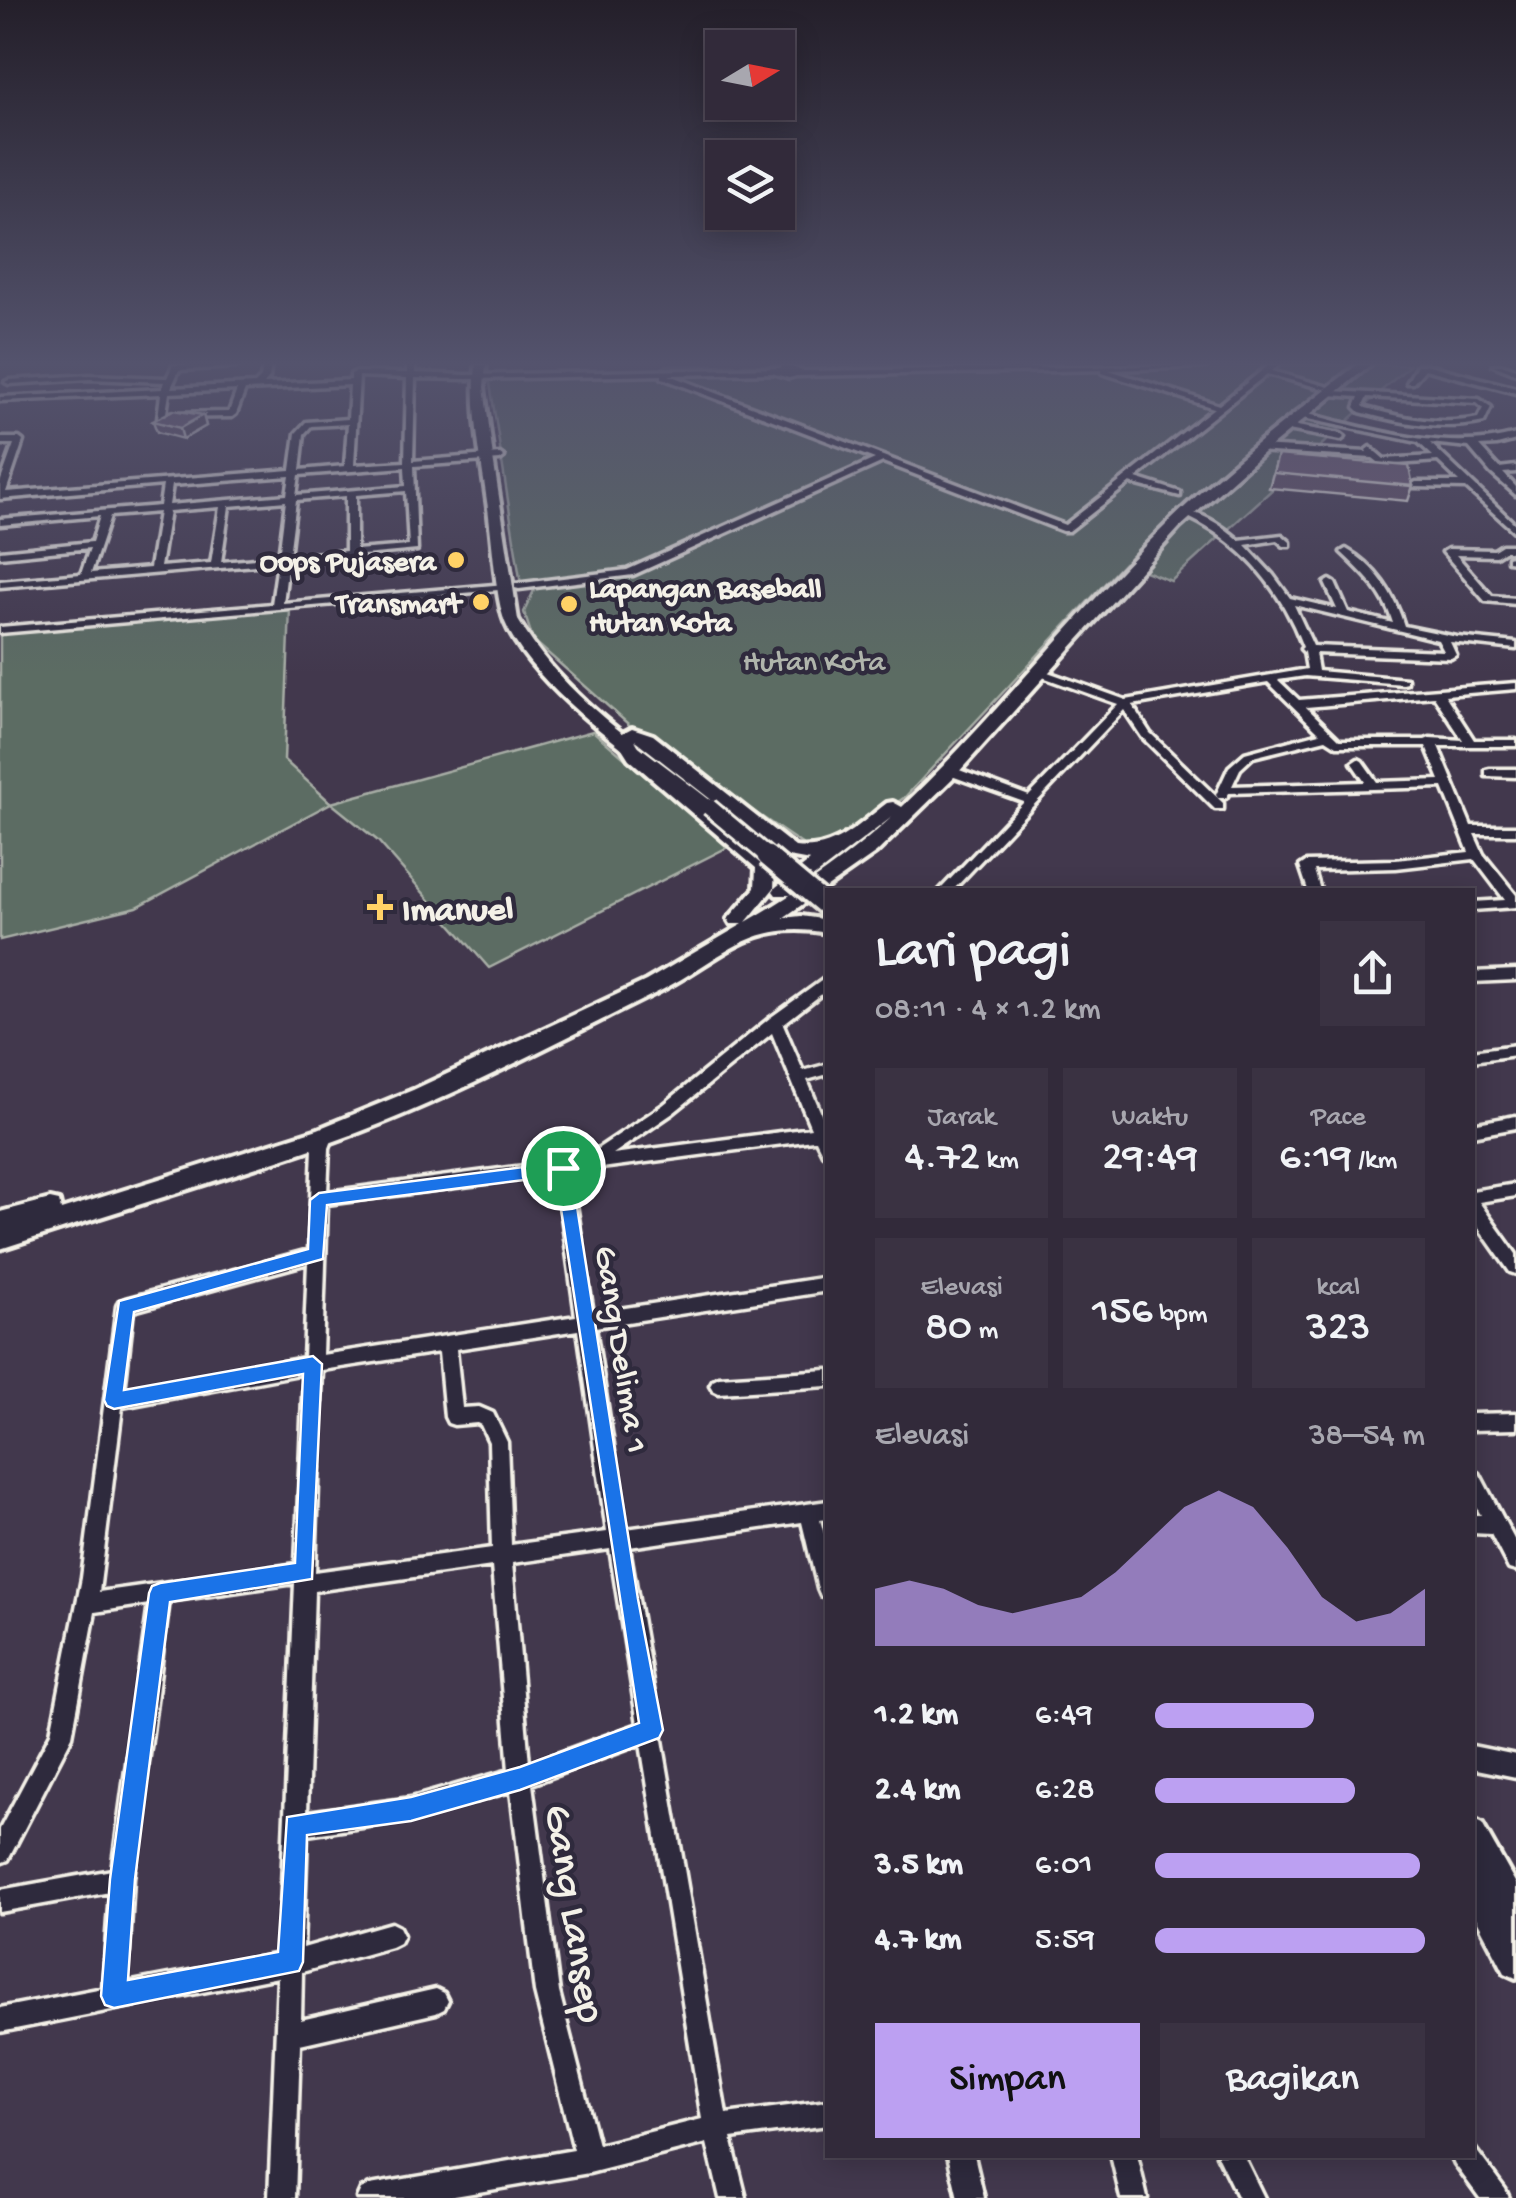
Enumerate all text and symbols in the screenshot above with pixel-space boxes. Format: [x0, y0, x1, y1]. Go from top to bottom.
north arrow [705, 30, 795, 120]
map controls [705, 30, 795, 230]
button: layers [705, 140, 795, 230]
place label: Oops Pujasera [260, 547, 437, 582]
marker: Oops Pujasera [445, 549, 467, 571]
place label: Lapangan Baseball Hutan Kota [589, 574, 822, 643]
place label: Transmart [334, 589, 464, 624]
marker: Transmart [470, 591, 492, 613]
marker: Lapangan Baseball Hutan Kota [558, 593, 580, 615]
park label: Hutan Kota [743, 647, 887, 682]
place label: Imanuel [402, 892, 514, 933]
marker: Imanuel [367, 894, 393, 920]
button: share [1320, 921, 1425, 1026]
text: Lari pagi [875, 922, 1071, 986]
text: 08:11 · 4 × 1.2 km [875, 992, 1101, 1030]
text: Jarak [928, 1102, 996, 1135]
text: Waktu [1112, 1102, 1188, 1135]
text: Pace [1311, 1102, 1366, 1135]
pin [521, 1126, 606, 1211]
text: 4.72 [904, 1135, 980, 1184]
text: 29:49 [1102, 1135, 1198, 1184]
text: 6:19 [1279, 1135, 1352, 1184]
icon: arrive [536, 1141, 591, 1196]
text: km [980, 1145, 1019, 1178]
text: /km [1352, 1145, 1397, 1178]
street label: Gang Delima 1 [582, 1243, 655, 1456]
text: Elevasi [920, 1272, 1003, 1305]
text: kcal [1316, 1272, 1360, 1305]
text: 156 [1092, 1289, 1153, 1338]
text: bpm [1153, 1299, 1208, 1332]
text: 80 [925, 1305, 972, 1354]
text: 323 [1306, 1305, 1370, 1354]
text: m [972, 1315, 998, 1348]
text: Elevasi [875, 1418, 969, 1456]
text: 38–54 m [1309, 1418, 1425, 1456]
text: 1.2 km [875, 1697, 958, 1735]
text: 6:49 [1035, 1697, 1092, 1735]
text: 2.4 km [875, 1772, 960, 1810]
text: 6:28 [1035, 1772, 1094, 1810]
street label: Gang Lansep [529, 1802, 612, 2027]
text: 3.5 km [875, 1847, 963, 1885]
text: 6:01 [1035, 1847, 1092, 1885]
text: 4.7 km [875, 1922, 961, 1960]
text: 5:59 [1035, 1922, 1095, 1960]
button: Simpan [875, 2023, 1140, 2138]
button: Bagikan [1160, 2023, 1425, 2138]

